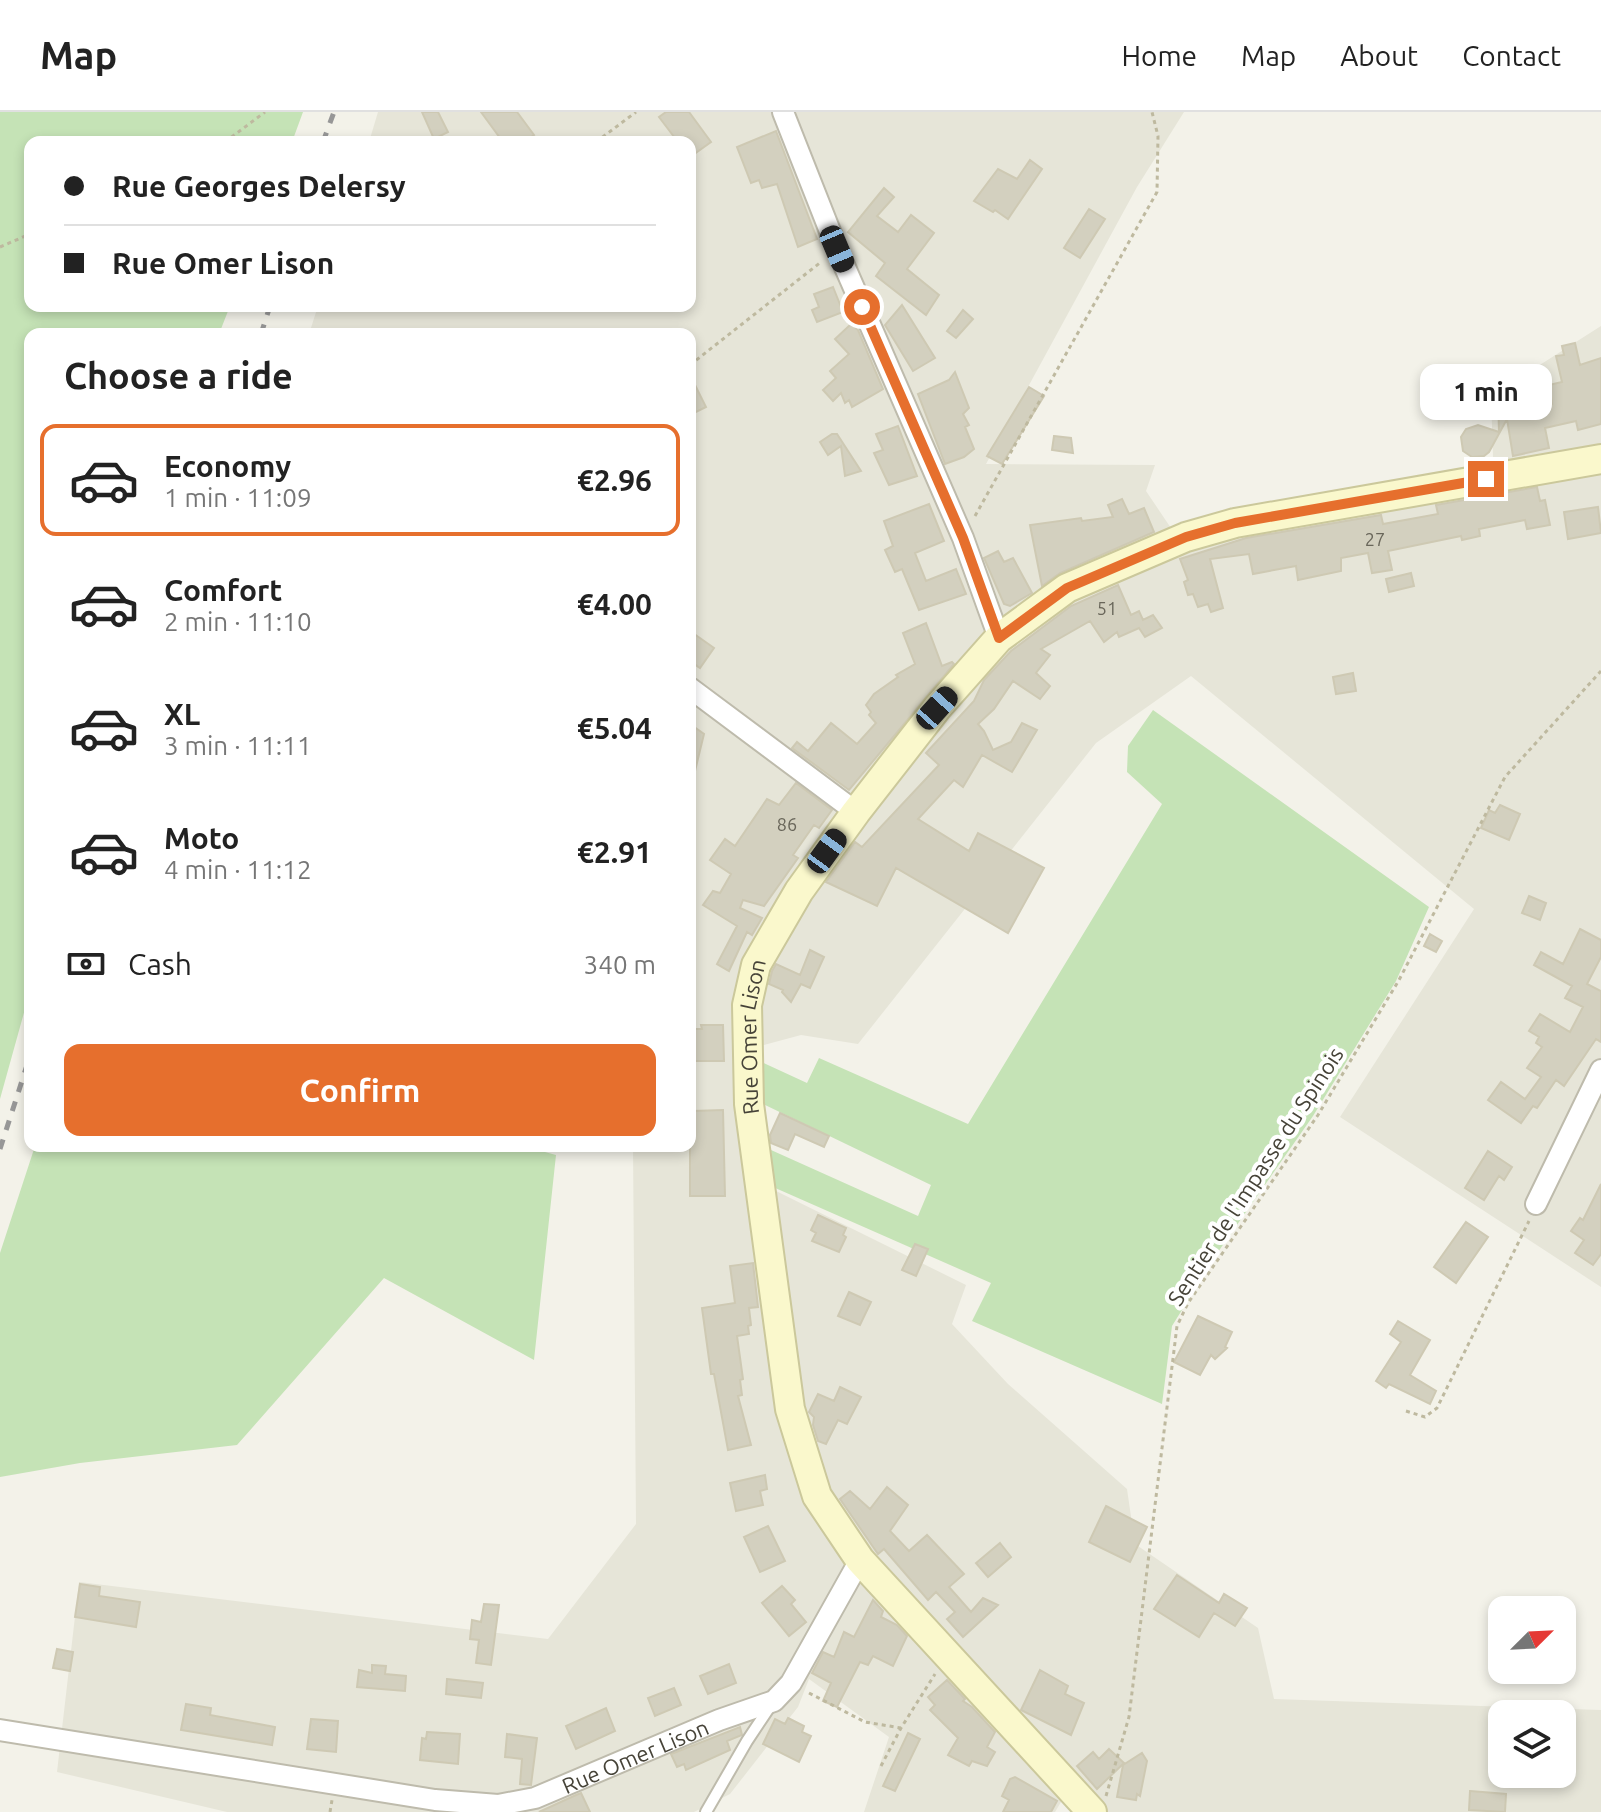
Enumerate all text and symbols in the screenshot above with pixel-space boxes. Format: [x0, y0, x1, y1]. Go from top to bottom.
text: Map [40, 34, 117, 76]
text: Home [1122, 40, 1197, 71]
text: Map [1241, 40, 1296, 71]
text: About [1340, 40, 1418, 71]
text: Contact [1462, 40, 1561, 71]
text: Rue Georges Delersy [112, 169, 406, 203]
car [817, 222, 857, 276]
text: Rue Omer Lison [112, 246, 334, 280]
route start [844, 289, 880, 325]
text: Choose a ride [64, 355, 293, 396]
callout: 1 min [1420, 363, 1552, 419]
text: 1 min [1453, 377, 1519, 406]
icon: car [68, 444, 140, 516]
text: Economy [164, 449, 291, 483]
route end [1468, 461, 1504, 497]
text: €2.96 [577, 463, 652, 497]
text: 1 min · 11:09 [164, 483, 312, 512]
house number: 27 [1365, 529, 1385, 549]
icon: car [68, 568, 140, 640]
text: Comfort [164, 573, 282, 607]
text: €4.00 [577, 587, 652, 621]
house number: 51 [1097, 598, 1117, 618]
text: 2 min · 11:10 [164, 607, 312, 636]
car [912, 682, 962, 734]
icon: car [68, 692, 140, 764]
text: XL [164, 697, 200, 731]
text: €5.04 [577, 711, 652, 745]
text: 3 min · 11:11 [164, 731, 312, 760]
house number: 86 [777, 814, 797, 834]
icon: car [68, 816, 140, 888]
text: Moto [164, 821, 239, 855]
car [803, 825, 851, 877]
text: €2.91 [577, 835, 652, 869]
text: 4 min · 11:12 [164, 855, 312, 884]
icon: cash [64, 942, 108, 986]
text: Cash [128, 947, 192, 981]
text: 340 m [584, 950, 656, 979]
street label: Rue Omer Lison [734, 957, 769, 1116]
street label: Sentier de l'Impasse du Spinois [1162, 1042, 1348, 1310]
button: Confirm [64, 1044, 656, 1136]
north arrow [1488, 1596, 1576, 1684]
map controls [1488, 1596, 1576, 1788]
button: layers [1488, 1700, 1576, 1788]
street label: Rue Omer Lison [558, 1714, 712, 1798]

